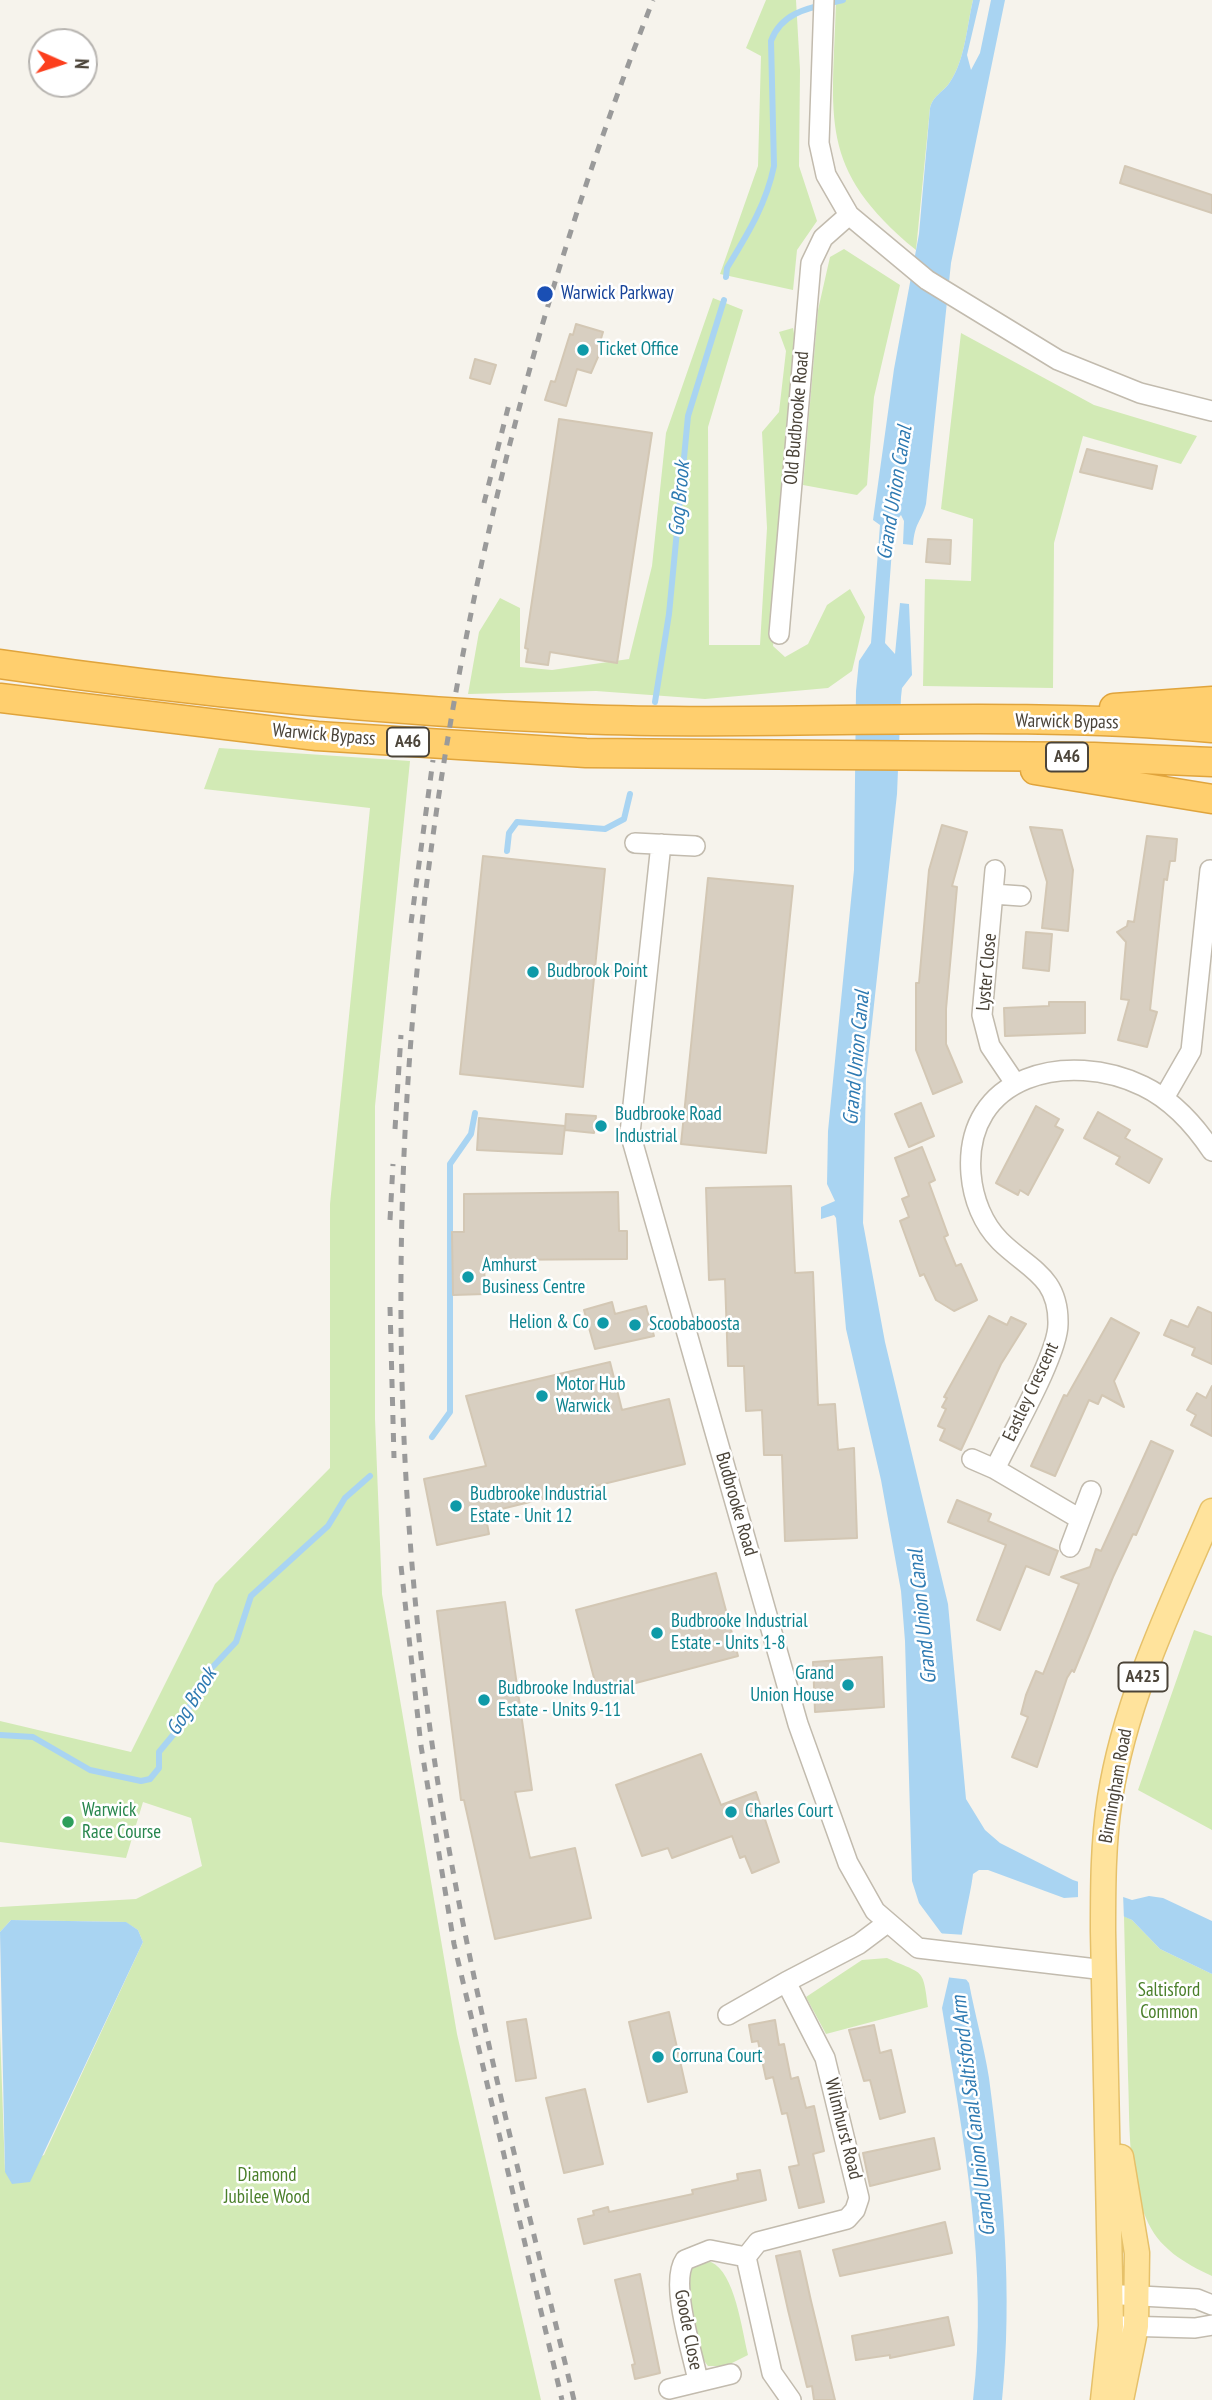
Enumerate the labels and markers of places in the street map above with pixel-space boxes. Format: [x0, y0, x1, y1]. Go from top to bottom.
place label: Warwick Parkway [561, 283, 674, 305]
marker: Warwick Parkway [535, 284, 555, 304]
place label: Ticket Office [597, 339, 679, 361]
marker: Ticket Office [575, 342, 591, 358]
place label: Budbrook Point [547, 961, 648, 983]
marker: Budbrook Point [525, 964, 541, 980]
place label: Budbrooke Road Industrial [615, 1104, 722, 1148]
marker: Budbrooke Road Industrial [593, 1118, 609, 1134]
place label: Amhurst Business Centre [482, 1255, 585, 1299]
marker: Amhurst Business Centre [460, 1269, 476, 1285]
place label: Helion & Co [509, 1312, 589, 1334]
place label: Scoobaboosta [649, 1314, 740, 1336]
marker: Helion & Co [595, 1315, 611, 1331]
marker: Scoobaboosta [627, 1317, 643, 1333]
place label: Motor Hub Warwick [556, 1374, 626, 1418]
marker: Motor Hub Warwick [534, 1388, 550, 1404]
place label: Budbrooke Industrial Estate - Unit 12 [470, 1484, 607, 1528]
marker: Budbrooke Industrial Estate - Unit 12 [448, 1498, 464, 1514]
place label: Budbrooke Industrial Estate - Units 1-8 [671, 1611, 808, 1655]
marker: Budbrooke Industrial Estate - Units 1-8 [649, 1625, 665, 1641]
place label: Grand Union House [750, 1663, 834, 1707]
marker: Grand Union House [840, 1677, 856, 1693]
place label: Budbrooke Industrial Estate - Units 9-11 [498, 1678, 635, 1722]
marker: Budbrooke Industrial Estate - Units 9-11 [476, 1692, 492, 1708]
place label: Warwick Race Course [82, 1800, 161, 1844]
place label: Charles Court [745, 1801, 833, 1823]
marker: Charles Court [723, 1804, 739, 1820]
marker: Warwick Race Course [60, 1814, 76, 1830]
place label: Corruna Court [672, 2046, 763, 2068]
marker: Corruna Court [650, 2049, 666, 2065]

